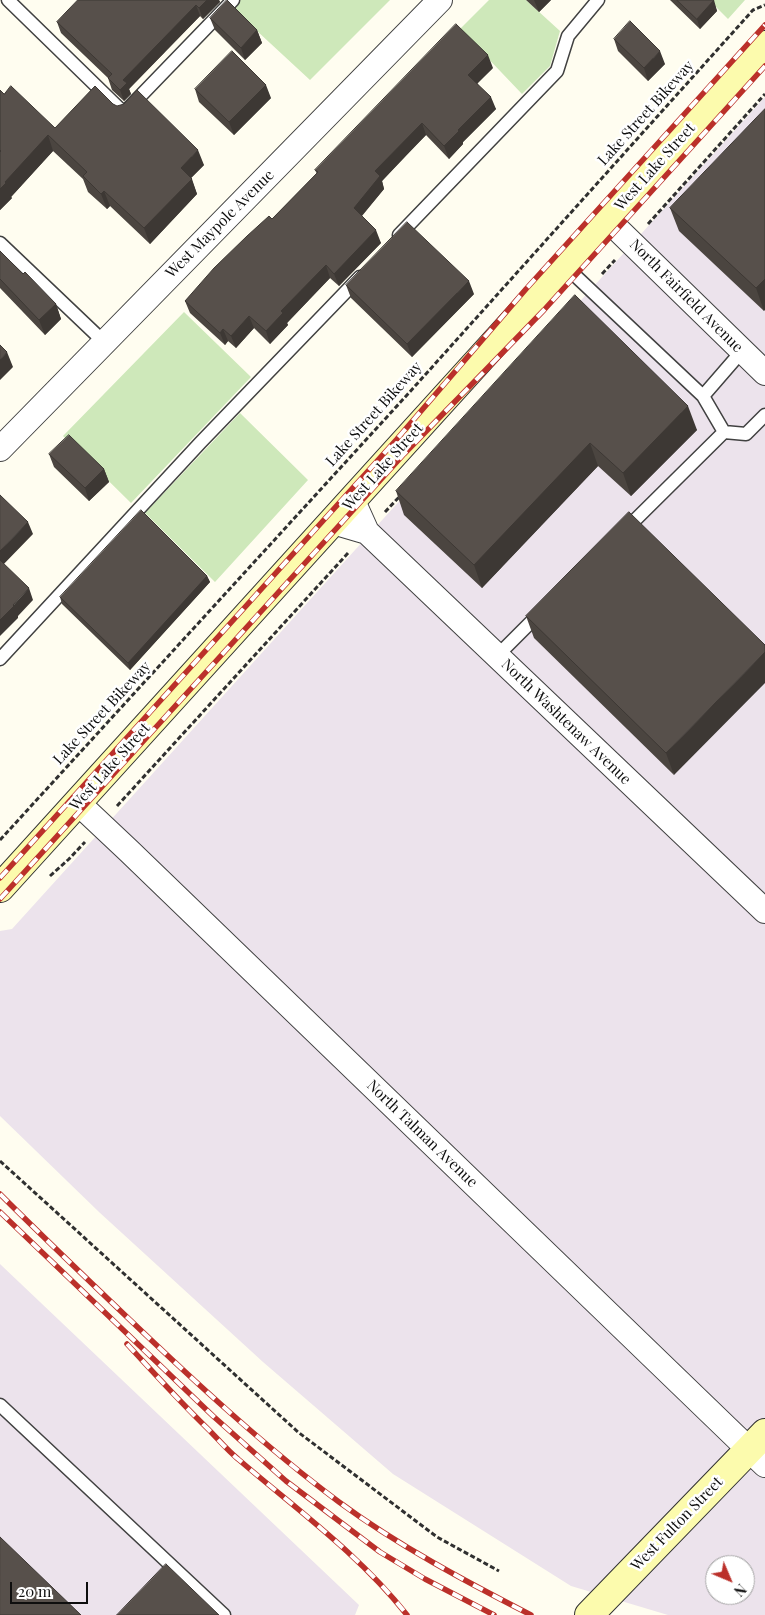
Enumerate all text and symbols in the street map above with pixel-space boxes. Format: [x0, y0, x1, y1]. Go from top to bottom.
street label: Lake Street Bikeway [594, 57, 698, 169]
street label: West Lake Street [611, 120, 699, 214]
street label: West Maypole Avenue [162, 166, 278, 282]
street label: North Fairfield Avenue [626, 236, 746, 356]
street label: Lake Street Bikeway [322, 358, 426, 470]
street label: West Lake Street [339, 420, 427, 514]
street label: North Washtenaw Avenue [498, 655, 634, 789]
street label: Lake Street Bikeway [49, 658, 155, 768]
street label: West Lake Street [66, 720, 154, 814]
street label: North Talman Avenue [363, 1076, 481, 1192]
street label: West Fulton Street [627, 1473, 727, 1575]
north arrow [705, 1555, 755, 1605]
scale bar [12, 1572, 90, 1604]
text: N [730, 1580, 751, 1601]
text: 20 m [18, 1581, 51, 1601]

